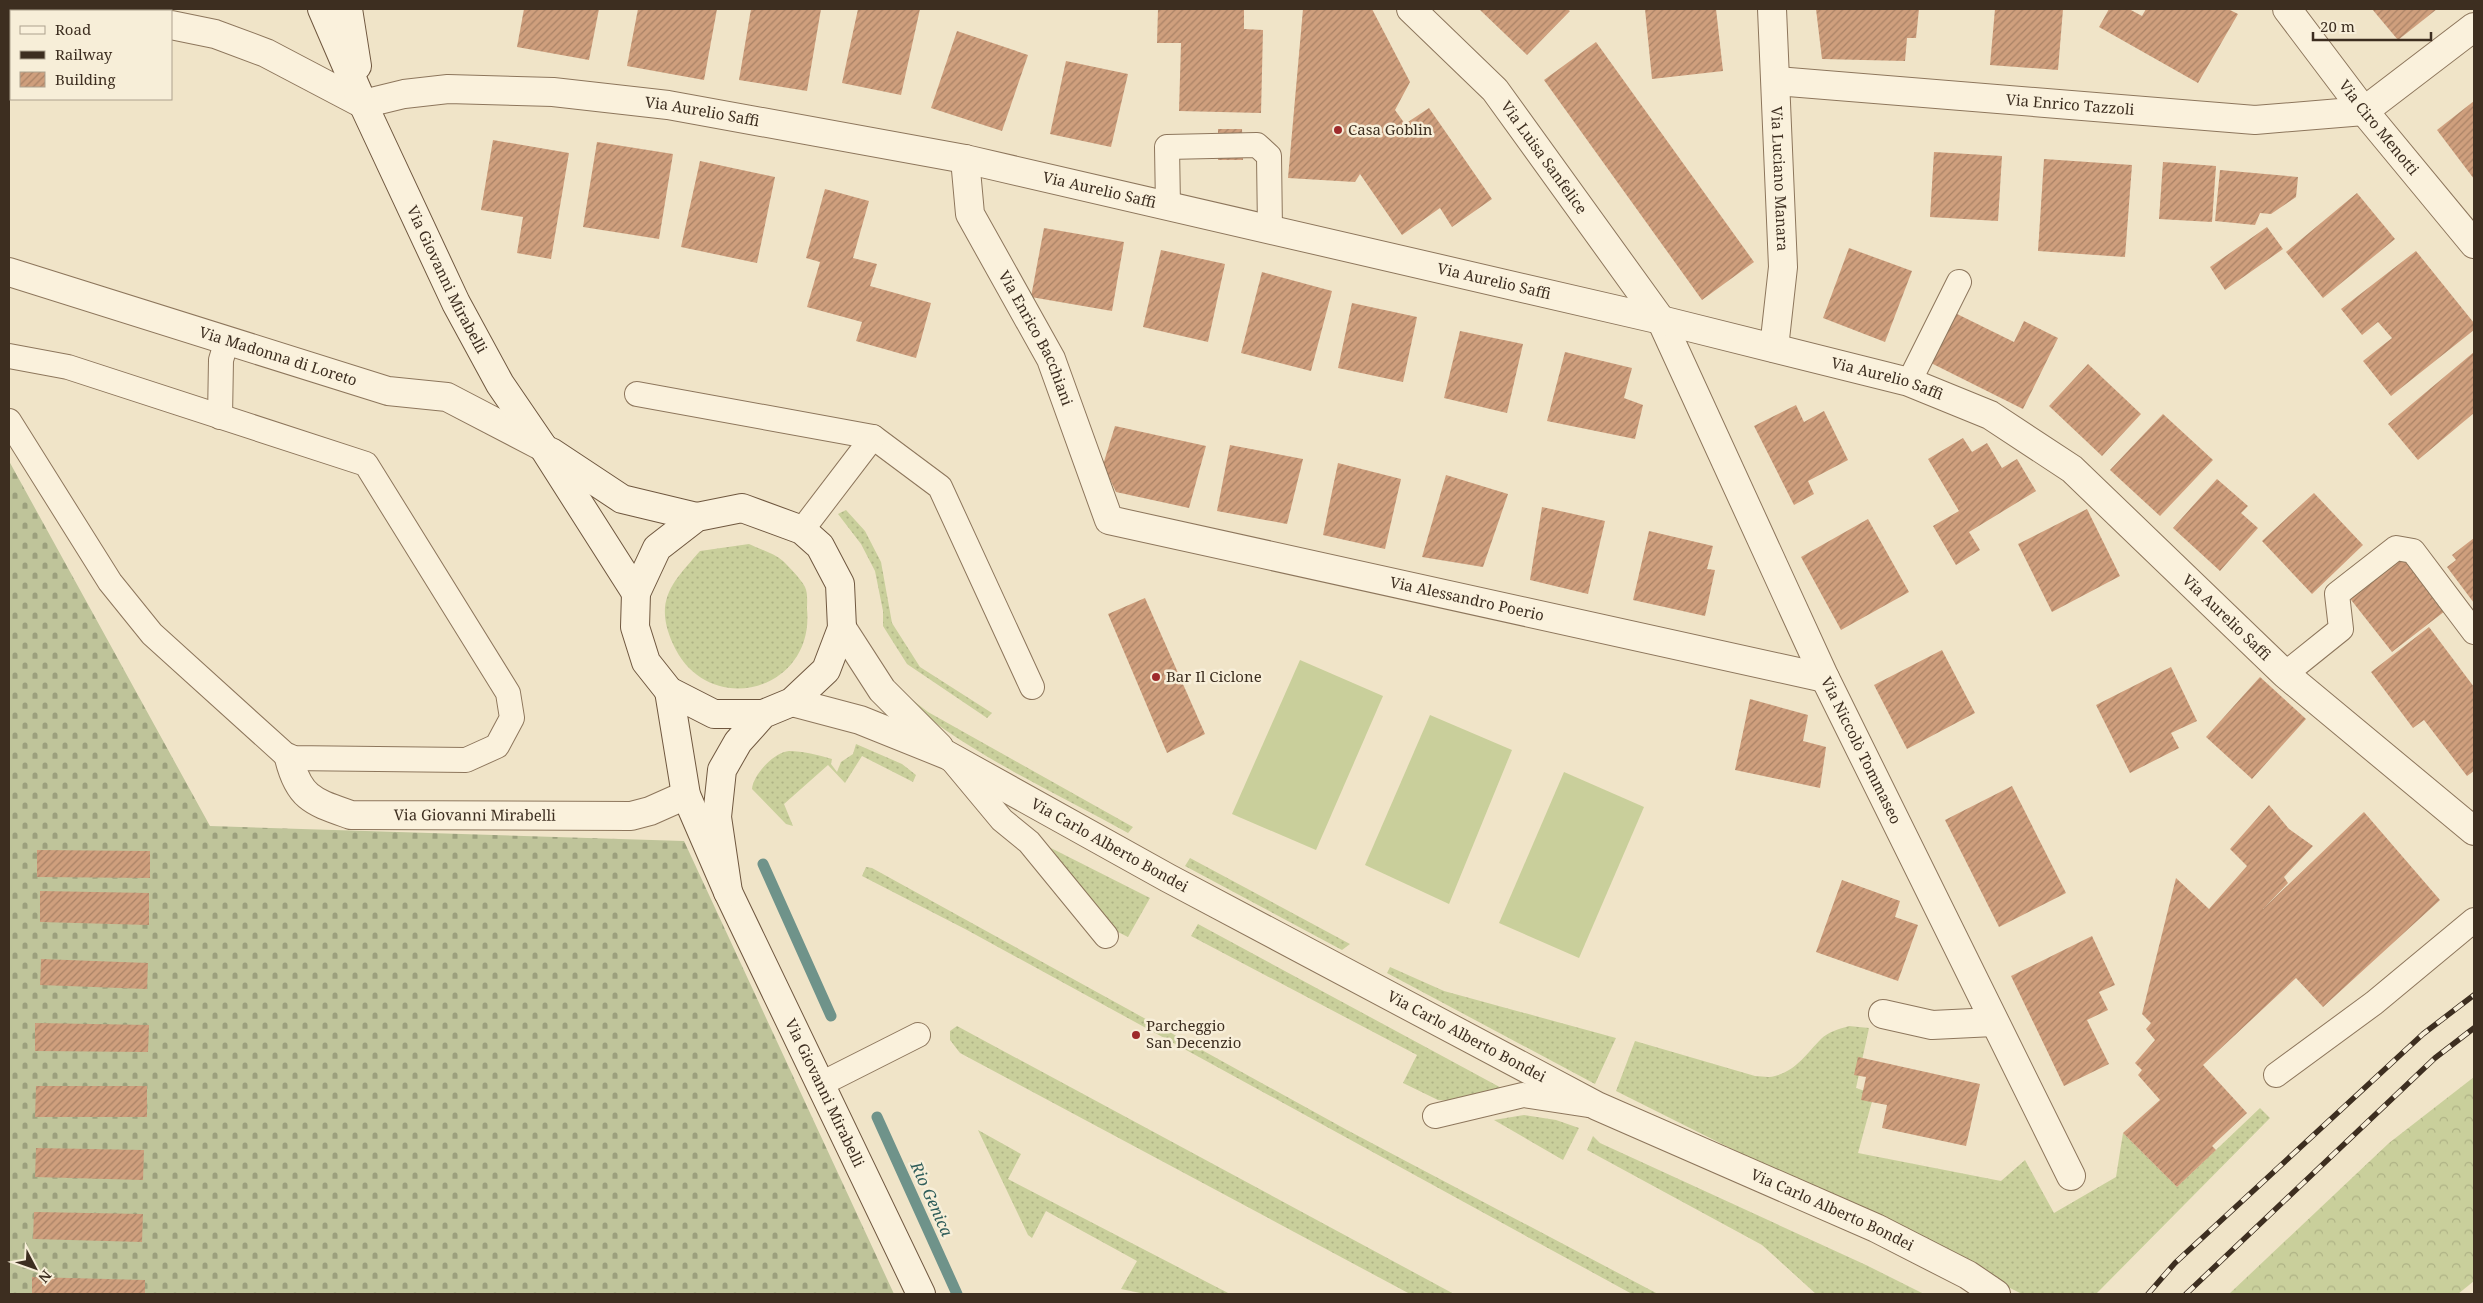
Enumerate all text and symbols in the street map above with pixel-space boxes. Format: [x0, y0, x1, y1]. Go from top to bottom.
legend [10, 10, 172, 100]
scale bar [2313, 10, 2430, 42]
text: 20 m [2320, 16, 2355, 36]
text: Road [55, 19, 91, 39]
text: Railway [55, 44, 113, 64]
text: Building [55, 69, 116, 89]
street label: Via Ciro Menotti [2335, 75, 2424, 179]
street label: Via Enrico Tazzoli [2005, 89, 2135, 119]
street label: Via Aurelio Saffi [644, 91, 761, 130]
street label: Via Luisa Sanfelice [1497, 96, 1592, 218]
street label: Via Luciano Manara [1767, 106, 1793, 252]
place label: Casa Goblin [1348, 119, 1433, 139]
marker: Casa Goblin [1332, 124, 1344, 136]
street label: Via Aurelio Saffi [1041, 166, 1158, 212]
street label: Via Giovanni Mirabelli [403, 202, 492, 357]
street label: Via Aurelio Saffi [1435, 258, 1553, 303]
street label: Via Enrico Bacchiani [995, 267, 1078, 408]
street label: Via Madonna di Loreto [197, 321, 360, 390]
street label: Via Aurelio Saffi [1829, 352, 1946, 404]
street label: Via Aurelio Saffi [2178, 569, 2276, 664]
street label: Via Alessandro Poerio [1388, 571, 1546, 625]
place label: Bar Il Ciclone [1166, 666, 1262, 686]
marker: Bar Il Ciclone [1150, 671, 1162, 683]
street label: Via Niccolò Tommaseo [1817, 673, 1906, 827]
street label: Via Carlo Alberto Bondei [1028, 793, 1192, 896]
street label: Via Giovanni Mirabelli [394, 804, 556, 825]
street label: Via Carlo Alberto Bondei [1384, 985, 1550, 1086]
street label: Via Giovanni Mirabelli [781, 1015, 870, 1170]
place label: Parcheggio San Decenzio [1146, 1015, 1241, 1052]
marker: Parcheggio San Decenzio [1130, 1029, 1142, 1041]
water label: Rio Genica [905, 1157, 959, 1241]
street label: Via Carlo Alberto Bondei [1748, 1164, 1918, 1255]
north arrow [10, 1243, 60, 1293]
text: N [34, 1266, 56, 1287]

